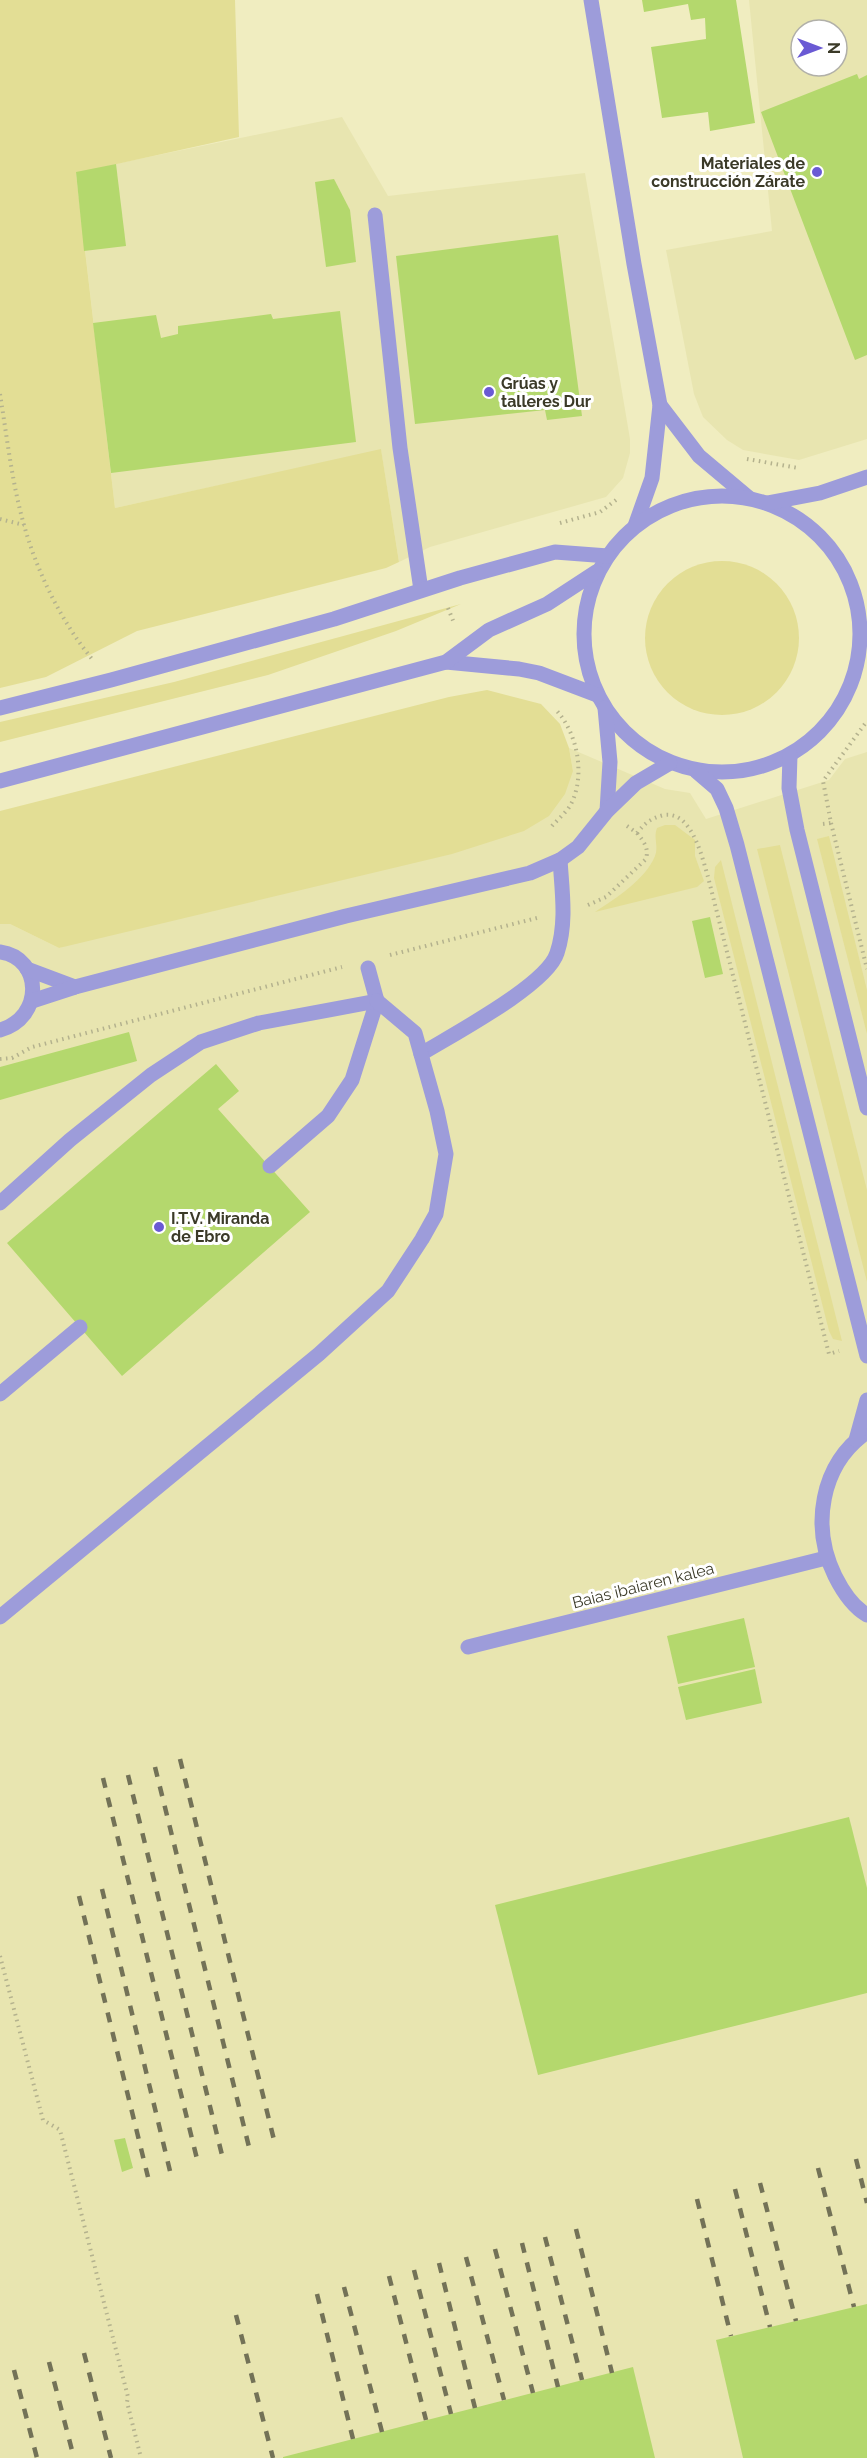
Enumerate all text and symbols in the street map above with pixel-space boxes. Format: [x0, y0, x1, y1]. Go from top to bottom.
north arrow [789, 18, 849, 78]
text: N [824, 42, 843, 54]
place label: Materiales de construcción Zárate [651, 154, 805, 191]
marker: Materiales de construcción Zárate [810, 165, 824, 179]
place label: Grúas y talleres Dur [501, 374, 591, 411]
marker: Grúas y talleres Dur [482, 385, 496, 399]
place label: I.T.V. Miranda de Ebro [171, 1209, 269, 1246]
marker: I.T.V. Miranda de Ebro [152, 1220, 166, 1234]
street label: Baias ibaiaren kalea [570, 1559, 716, 1612]

